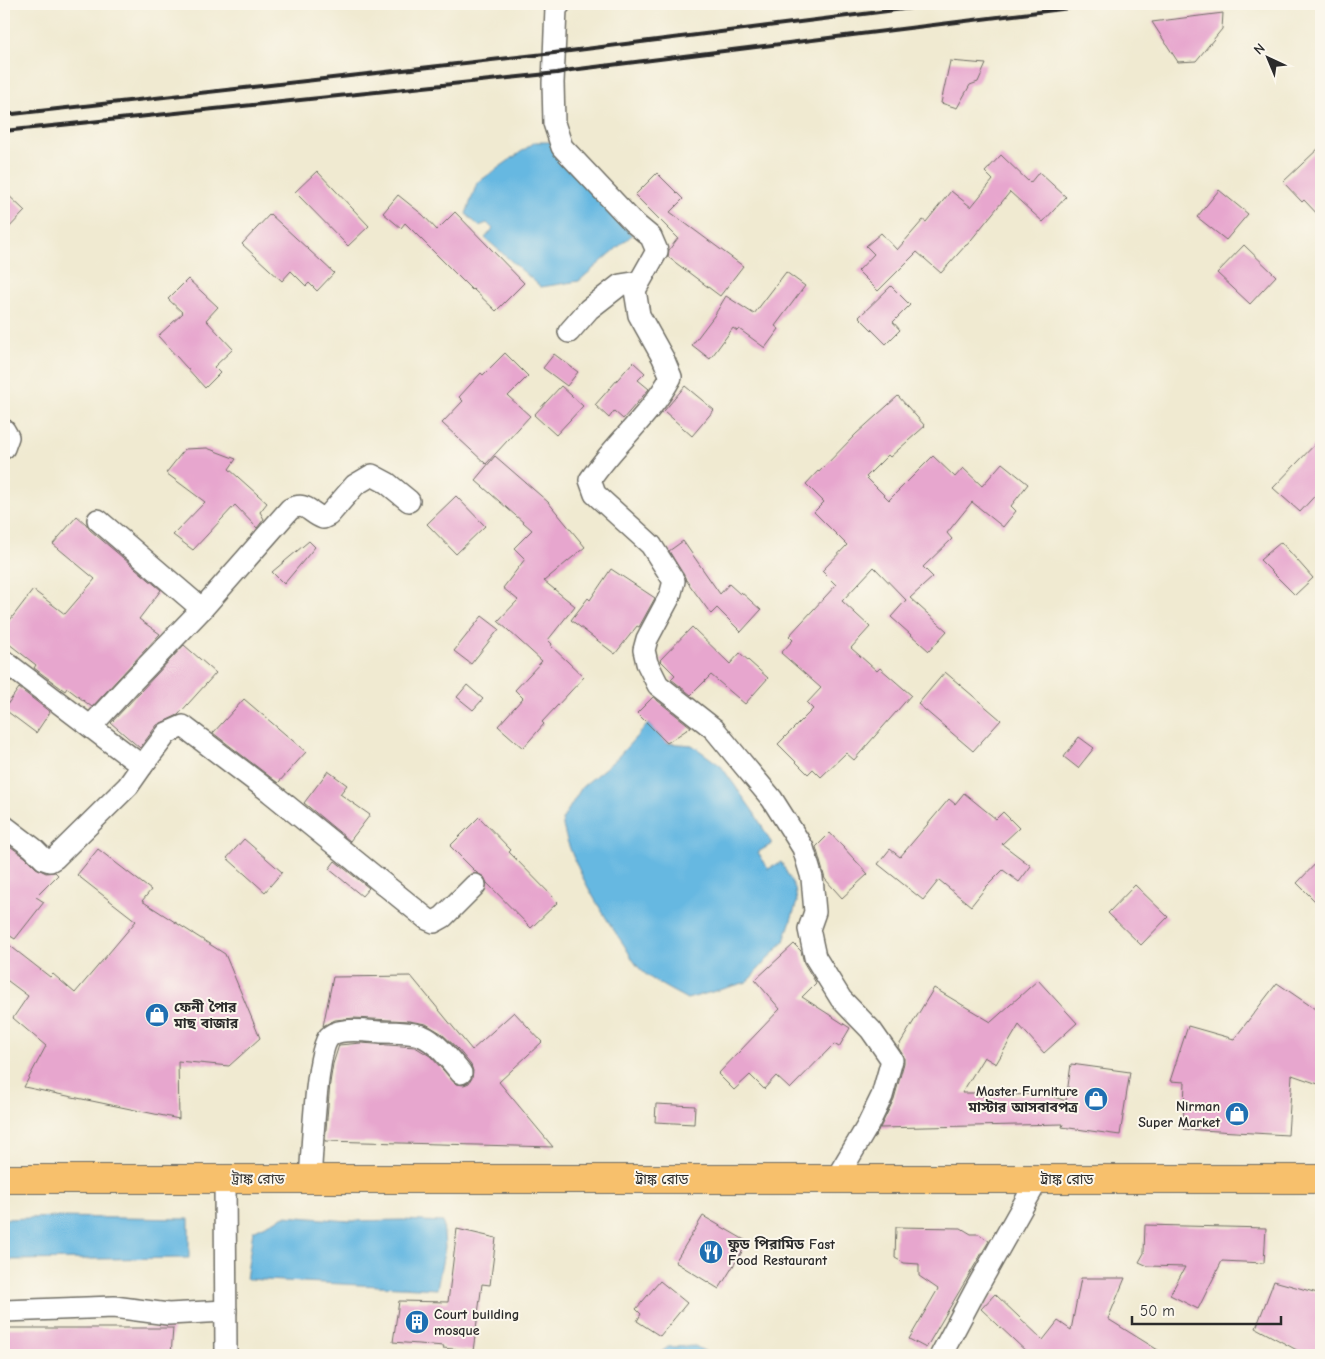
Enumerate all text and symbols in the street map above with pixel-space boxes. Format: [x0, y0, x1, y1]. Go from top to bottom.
north arrow [1242, 32, 1292, 82]
text: N [1250, 40, 1269, 58]
place label: ফেনী পৈার মাছ বাজার [173, 999, 239, 1032]
shop icon: ফেনী পৈার মাছ বাজার [144, 1002, 170, 1028]
place label: Master Furniture মাস্টার আসবাবপত্র [967, 1083, 1078, 1116]
shop icon: Master Furniture মাস্টার আসবাবপত্র [1083, 1086, 1109, 1112]
place label: Nirman Super Market [1138, 1098, 1220, 1131]
shop icon: Nirman Super Market [1224, 1101, 1250, 1127]
street label: ট্রাঙ্ক রোড [230, 1170, 286, 1188]
street label: ট্রাঙ্ক রোড [635, 1171, 689, 1188]
street label: ট্রাঙ্ক রোড [1040, 1171, 1094, 1188]
place label: ফুড পিরামিড Fast Food Restaurant [727, 1236, 835, 1269]
restaurant icon: ফুড পিরামিড Fast Food Restaurant [698, 1239, 724, 1265]
scale bar [1132, 1294, 1281, 1326]
text: 50 m [1140, 1302, 1175, 1320]
place label: Court building mosque [434, 1306, 519, 1339]
building icon: Court building mosque [404, 1309, 430, 1335]

